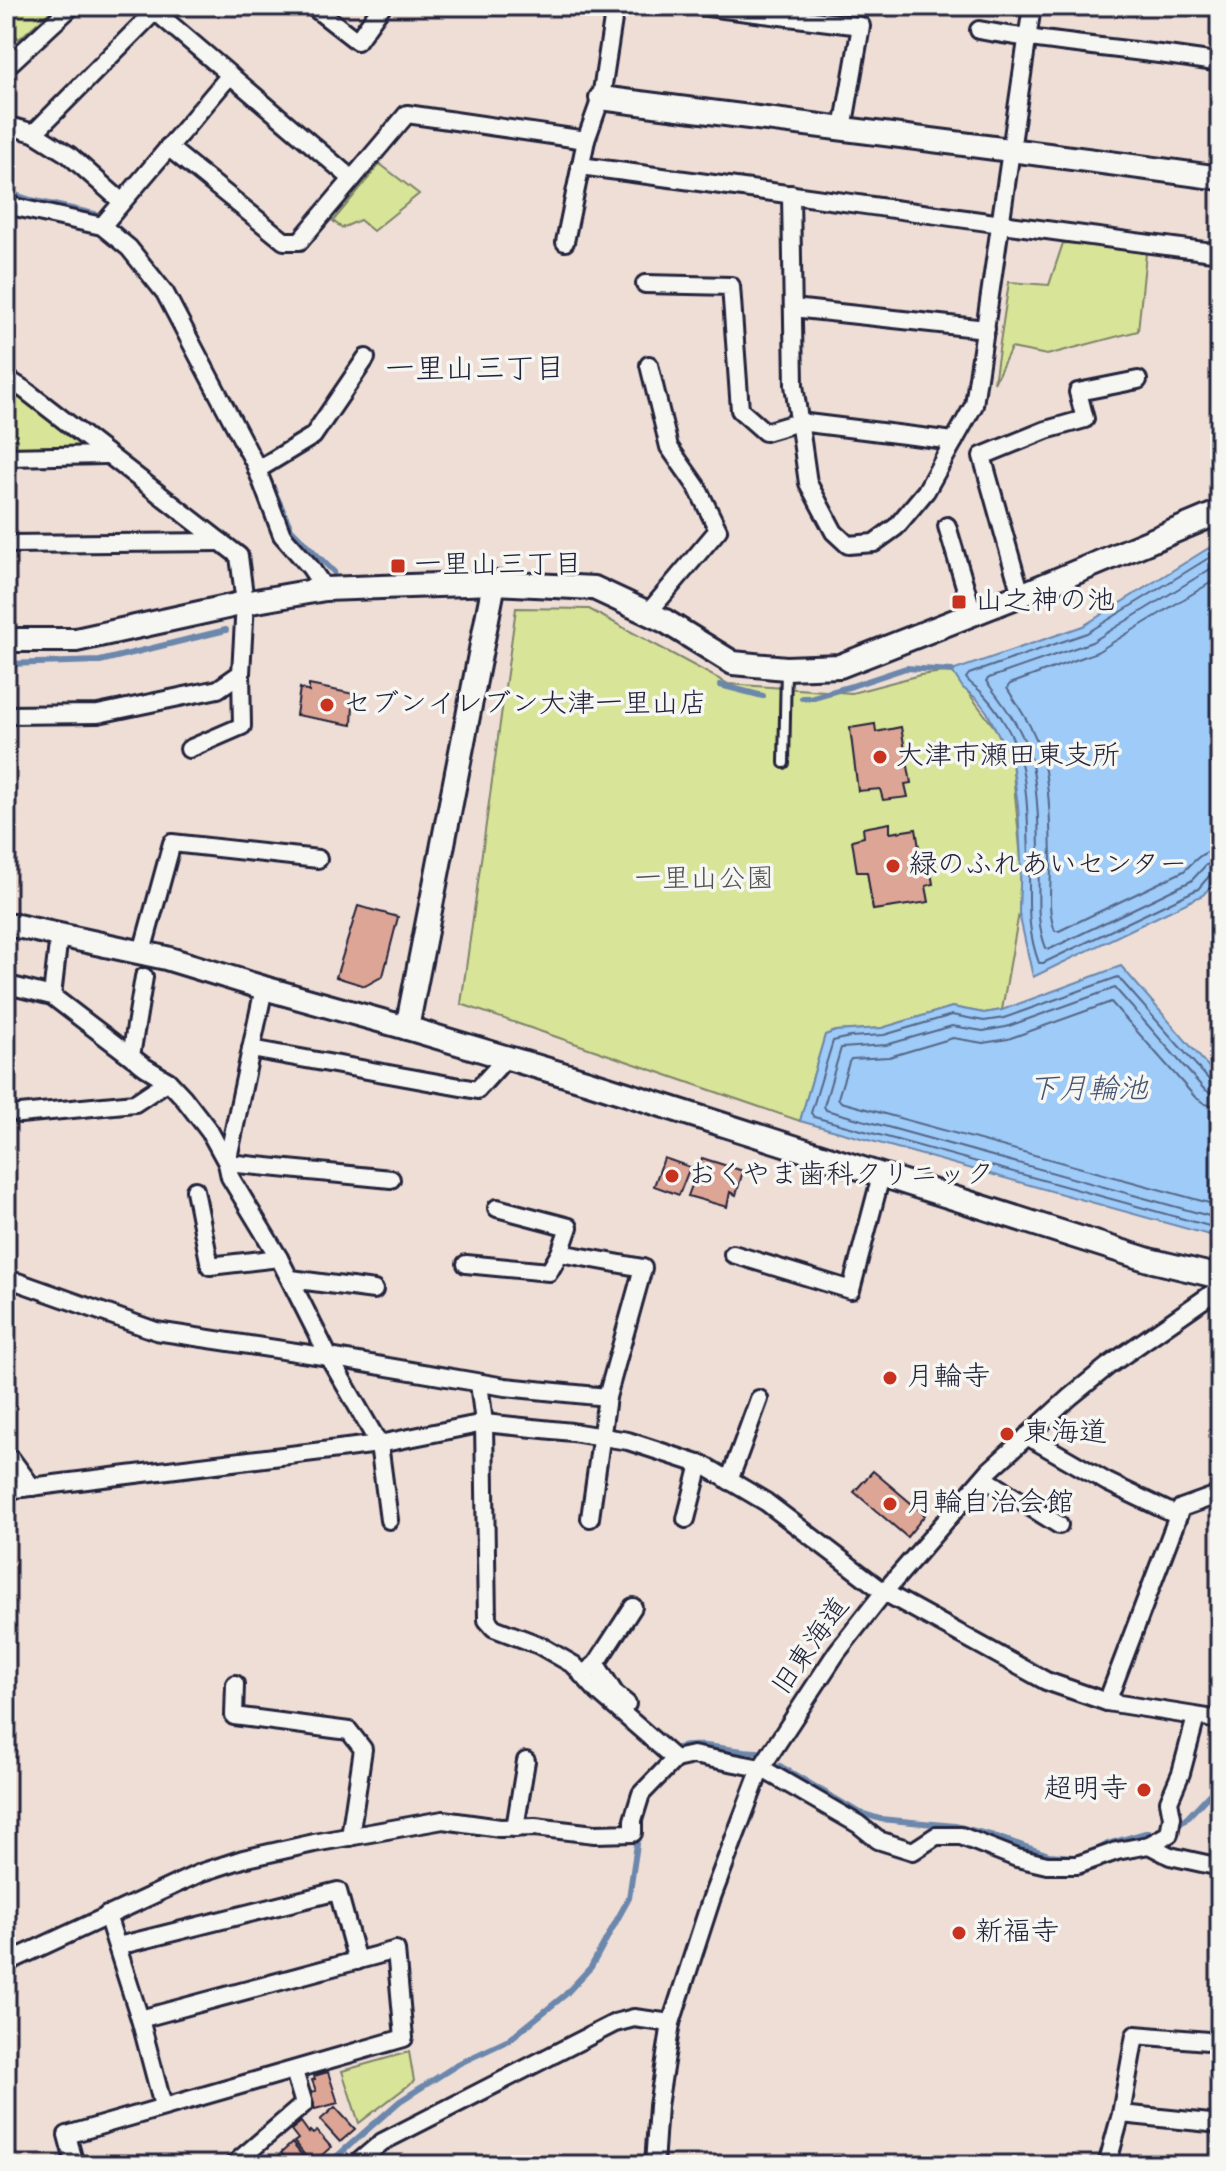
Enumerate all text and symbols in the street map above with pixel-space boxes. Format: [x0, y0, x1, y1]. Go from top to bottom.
district label: 一里山三丁目 [385, 349, 565, 393]
place label: 一里山三丁目 [414, 546, 582, 587]
marker: 一里山三丁目 [389, 557, 407, 575]
place label: 山之神の池 [975, 582, 1115, 623]
marker: 山之神の池 [950, 593, 968, 611]
place label: セブンイレブン大津一里山店 [343, 685, 707, 726]
marker: セブンイレブン大津一里山店 [318, 696, 336, 714]
place label: 大津市瀬田東支所 [896, 737, 1120, 778]
marker: 大津市瀬田東支所 [871, 748, 889, 766]
place label: 緑のふれあいセンター [909, 846, 1187, 887]
marker: 緑のふれあいセンター [884, 857, 902, 875]
park label: 一里山公園 [634, 860, 774, 901]
water label: 下月輪池 [1028, 1069, 1149, 1113]
place label: おくやま歯科クリニック [688, 1156, 994, 1197]
marker: おくやま歯科クリニック [663, 1167, 681, 1185]
place label: 月輪寺 [906, 1358, 990, 1399]
marker: 月輪寺 [881, 1369, 899, 1387]
place label: 東海道 [1023, 1414, 1107, 1455]
marker: 東海道 [998, 1425, 1016, 1443]
place label: 月輪自治会館 [906, 1484, 1074, 1525]
marker: 月輪自治会館 [881, 1495, 899, 1513]
street label: 旧東海道 [763, 1589, 861, 1705]
place label: 超明寺 [1044, 1770, 1128, 1811]
marker: 超明寺 [1135, 1781, 1153, 1799]
place label: 新福寺 [975, 1913, 1059, 1954]
marker: 新福寺 [950, 1924, 968, 1942]

